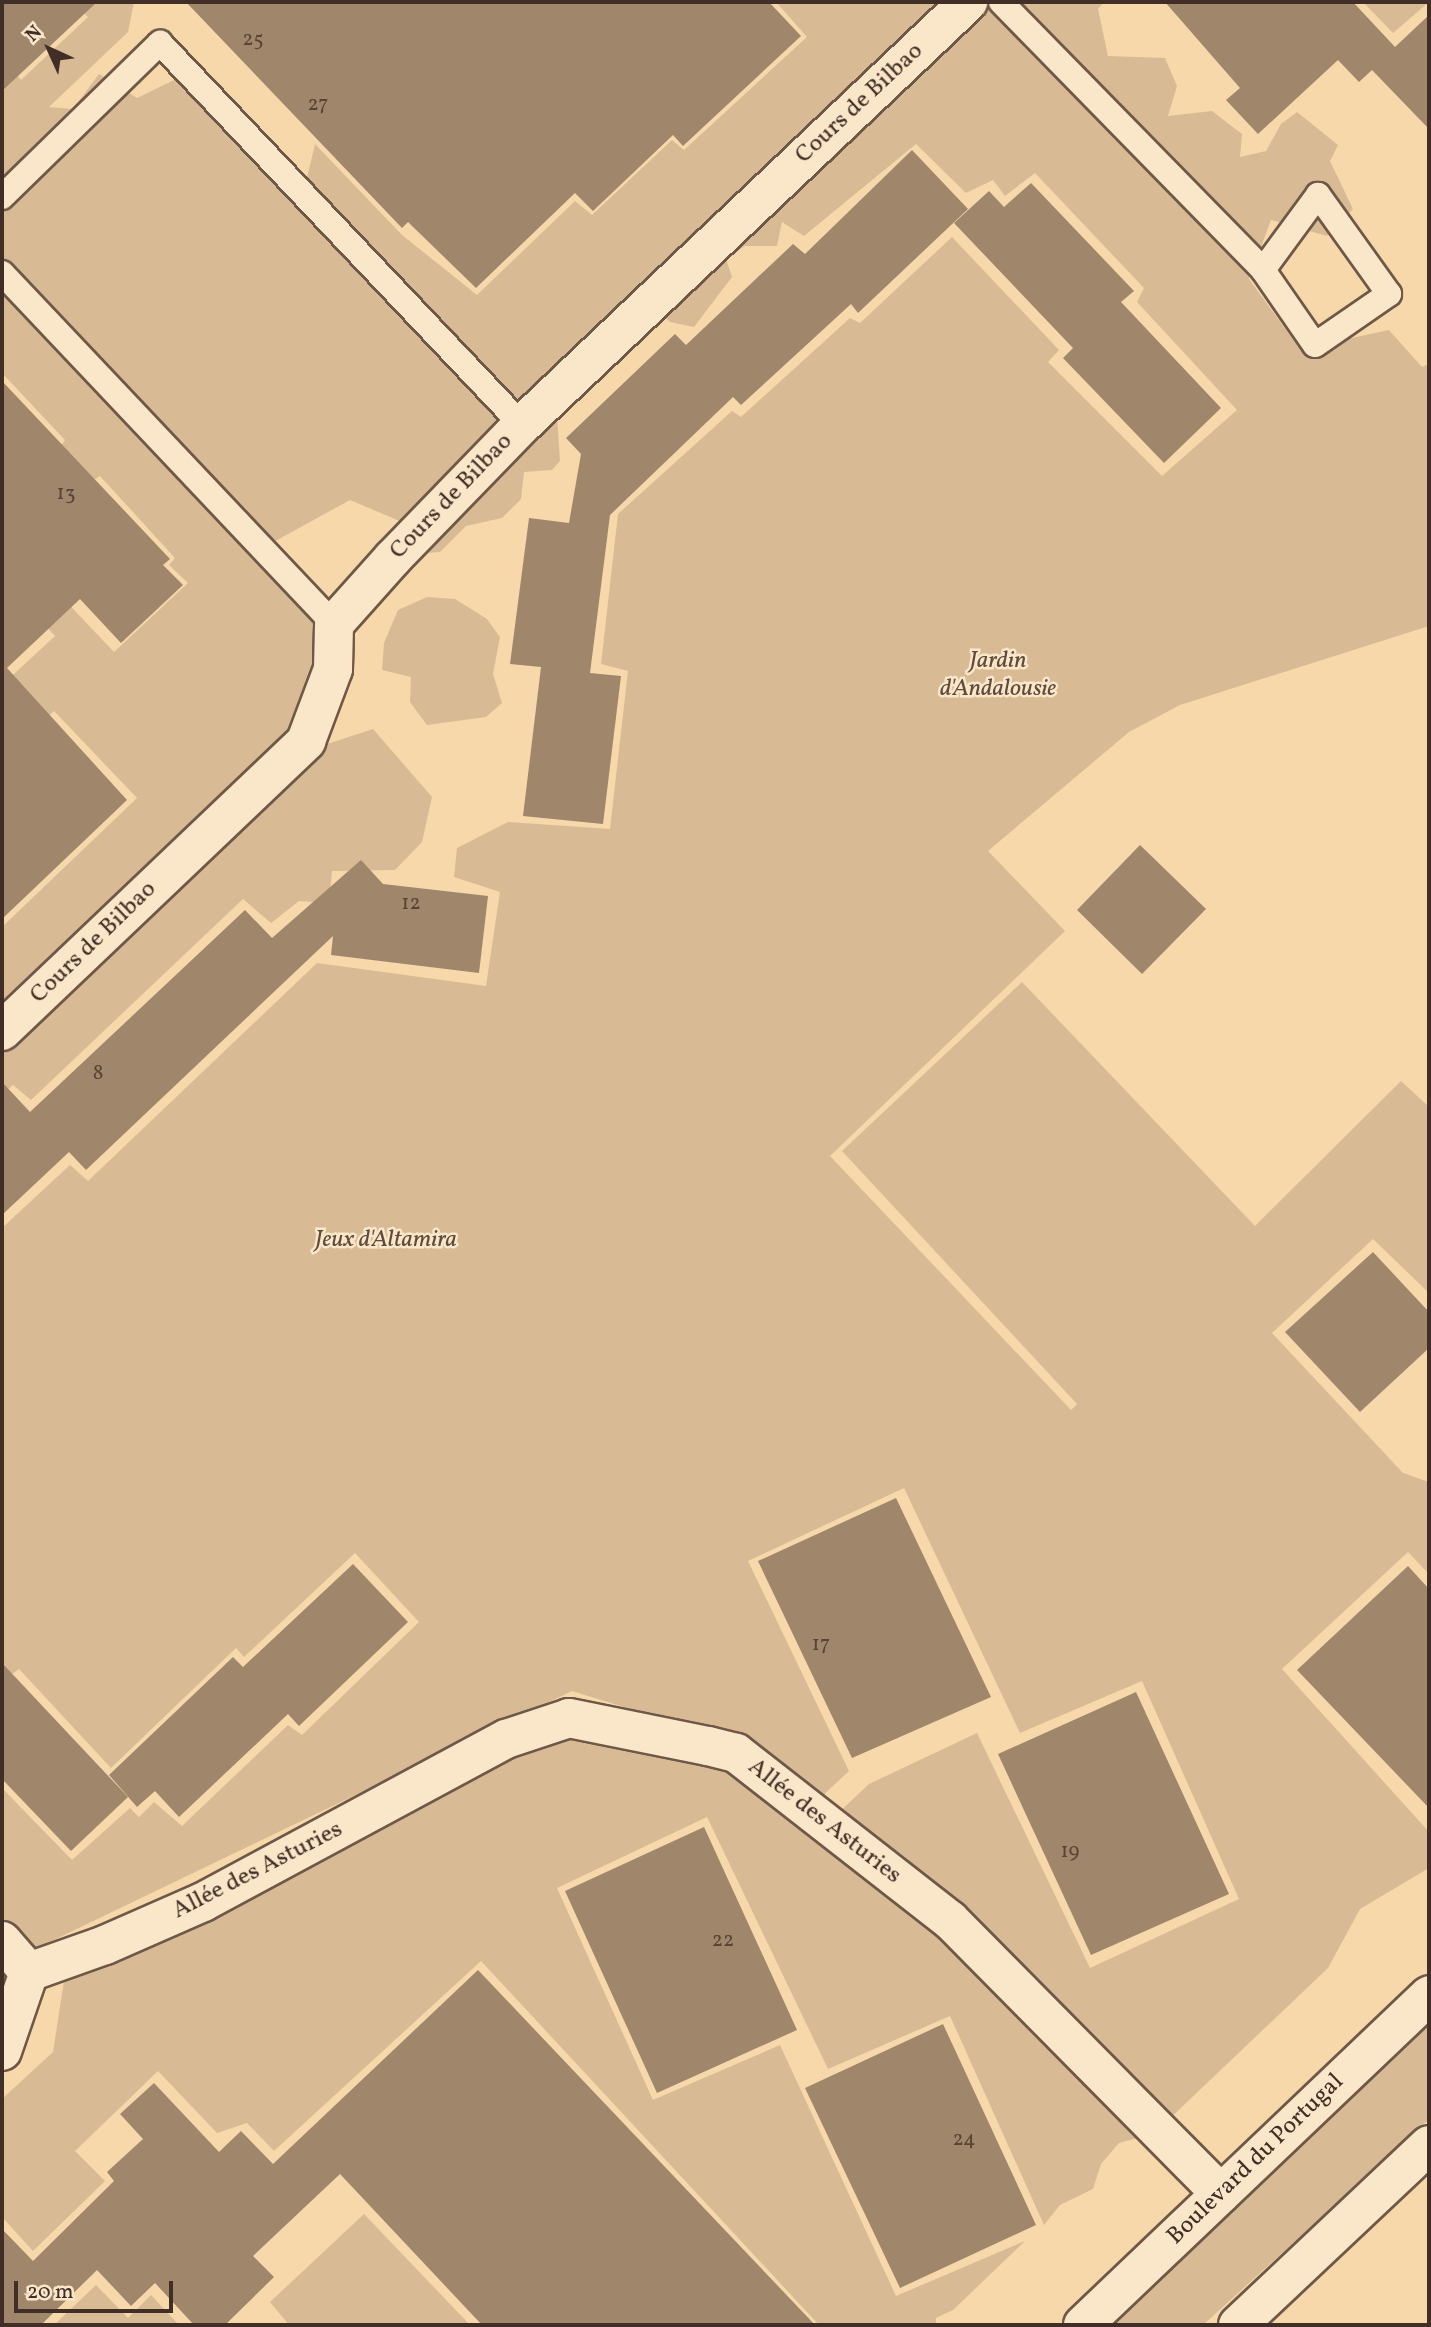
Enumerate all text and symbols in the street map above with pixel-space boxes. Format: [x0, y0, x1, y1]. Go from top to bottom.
north arrow [14, 14, 84, 84]
text: N [20, 20, 48, 48]
house number: 25 [242, 27, 264, 53]
street label: Cours de Bilbao [790, 38, 930, 170]
house number: 27 [308, 92, 328, 118]
street label: Cours de Bilbao [385, 428, 519, 566]
house number: 13 [57, 481, 75, 507]
park label: Jardin d'Andalousie [940, 648, 1056, 704]
street label: Cours de Bilbao [25, 876, 163, 1010]
house number: 12 [401, 891, 421, 917]
house number: 8 [93, 1061, 103, 1087]
park label: Jeux d'Altamira [315, 1227, 457, 1255]
house number: 17 [812, 1632, 830, 1658]
street label: Allée des Asturies [742, 1753, 906, 1891]
street label: Allée des Asturies [168, 1816, 348, 1926]
house number: 19 [1060, 1839, 1080, 1865]
house number: 22 [712, 1928, 734, 1954]
street label: Boulevard du Portugal [1162, 2068, 1350, 2252]
house number: 24 [952, 2127, 976, 2153]
scale bar [18, 2268, 177, 2312]
text: 20 m [27, 2278, 73, 2307]

